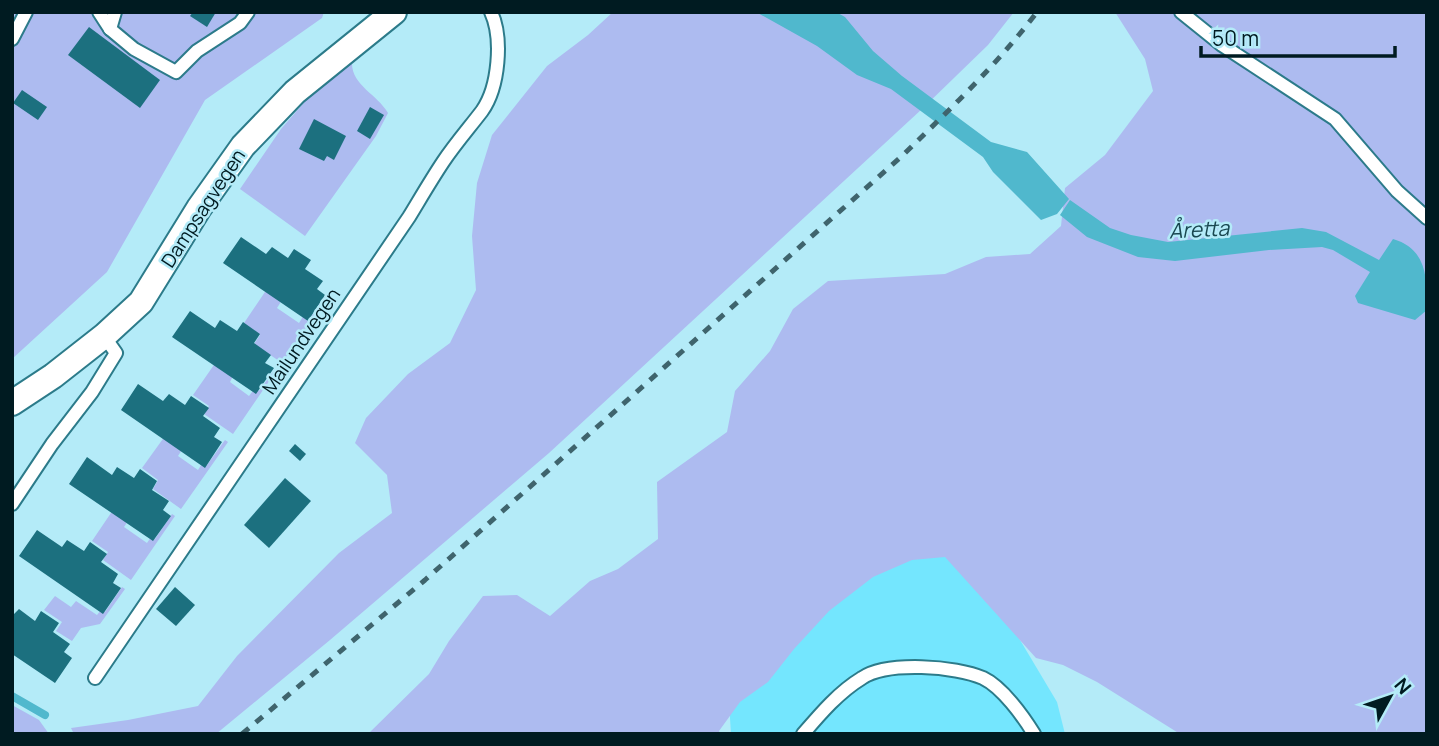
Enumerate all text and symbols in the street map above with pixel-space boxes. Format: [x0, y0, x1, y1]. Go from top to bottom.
scale bar [1201, 14, 1395, 58]
text: 50 m [1212, 24, 1259, 52]
street label: Dampsagvegen [155, 144, 251, 272]
water label: Åretta [1168, 213, 1231, 245]
street label: Mailundvegen [256, 283, 346, 399]
north arrow [1355, 662, 1425, 732]
text: N [1389, 672, 1417, 700]

